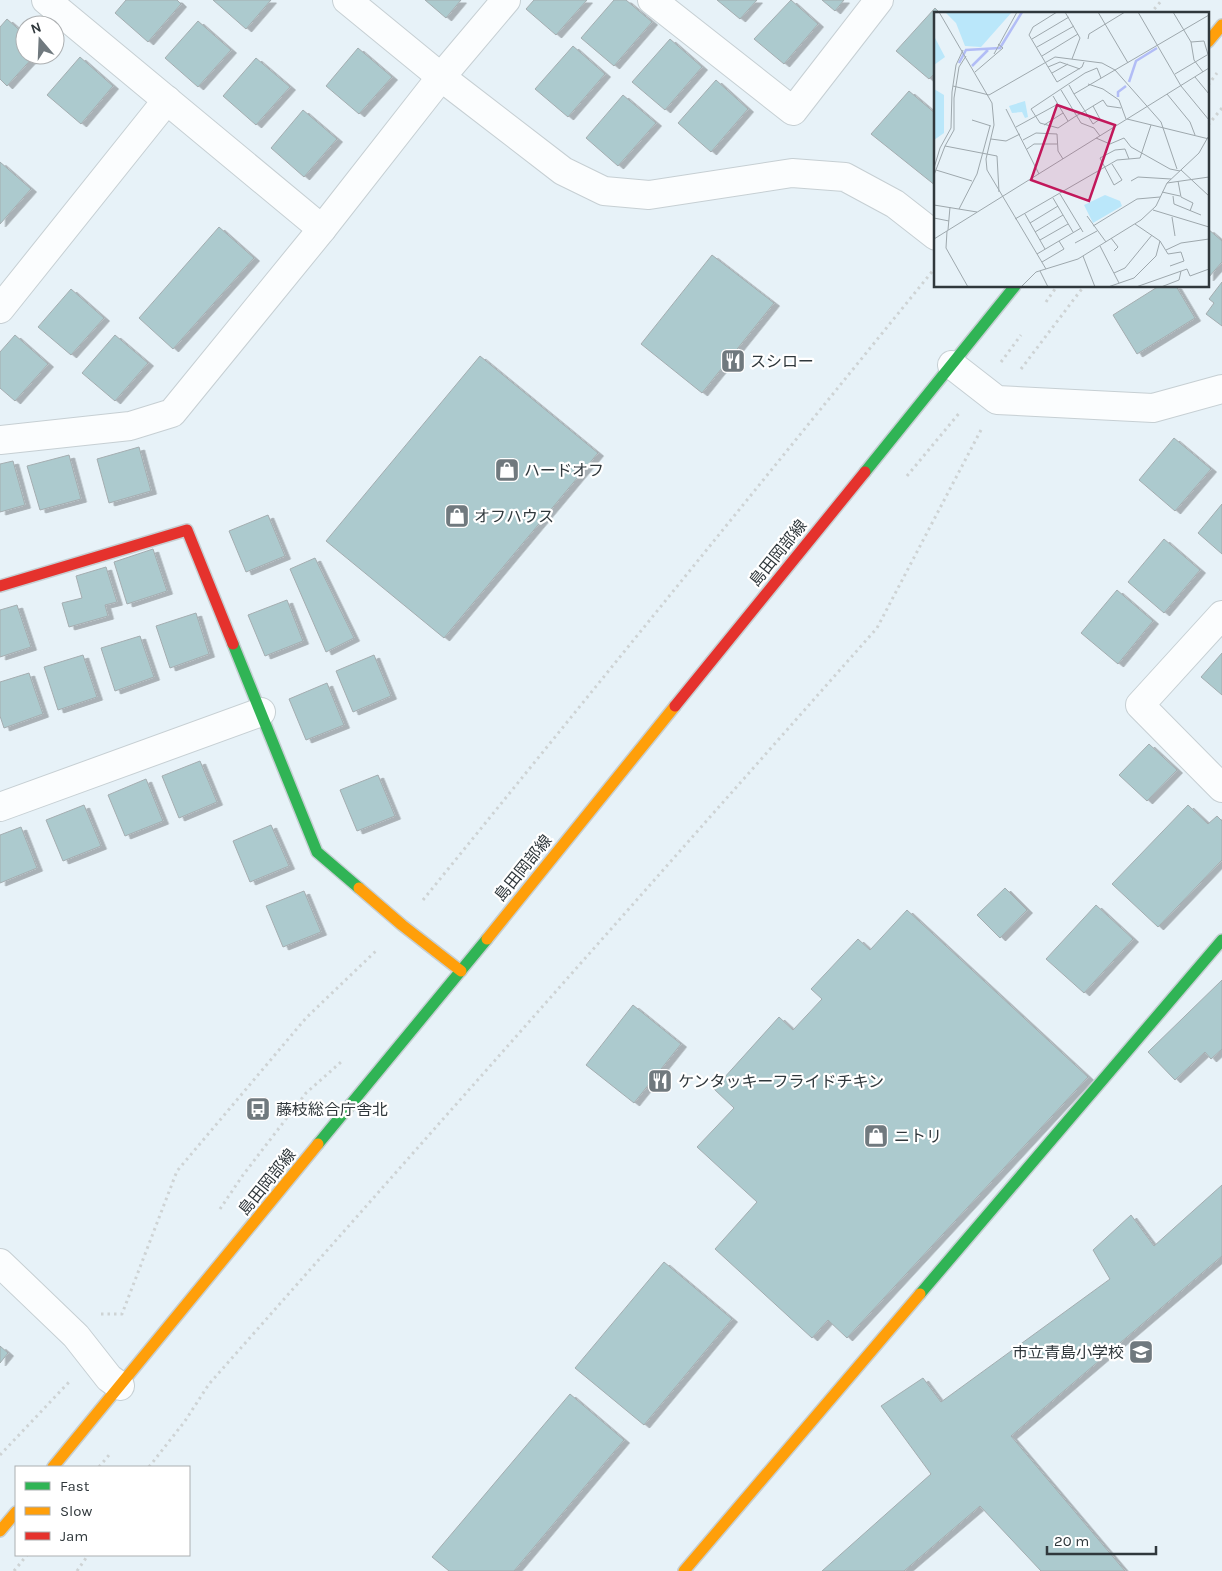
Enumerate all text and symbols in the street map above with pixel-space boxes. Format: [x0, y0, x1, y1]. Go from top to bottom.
inset map [934, 12, 1210, 288]
north arrow [15, 15, 65, 65]
text: N [28, 19, 43, 38]
restaurant icon: スシロー [720, 348, 746, 374]
place label: スシロー [750, 352, 814, 371]
shop icon: ハードオフ [494, 457, 520, 483]
place label: ハードオフ [524, 461, 604, 480]
shop icon: オフハウス [444, 503, 470, 529]
place label: オフハウス [474, 507, 554, 526]
street label: 島田岡部線 [745, 516, 811, 590]
street label: 島田岡部線 [490, 831, 556, 905]
restaurant icon: ケンタッキーフライドチキン [647, 1068, 673, 1094]
place label: ケンタッキーフライドチキン [678, 1072, 884, 1091]
bus stop icon: 藤枝総合庁舎北 [245, 1096, 271, 1122]
place label: 藤枝総合庁舎北 [276, 1100, 388, 1119]
shop icon: ニトリ [863, 1123, 889, 1149]
place label: ニトリ [894, 1127, 942, 1146]
street label: 島田岡部線 [234, 1145, 300, 1219]
school or university icon: 市立青島小学校 [1128, 1339, 1154, 1365]
place label: 市立青島小学校 [1012, 1343, 1124, 1362]
legend [15, 1466, 190, 1556]
text: Fast [60, 1477, 90, 1495]
text: Slow [60, 1502, 92, 1520]
scale bar [1047, 1524, 1156, 1556]
text: Jam [60, 1527, 88, 1545]
text: 20 m [1054, 1532, 1089, 1550]

